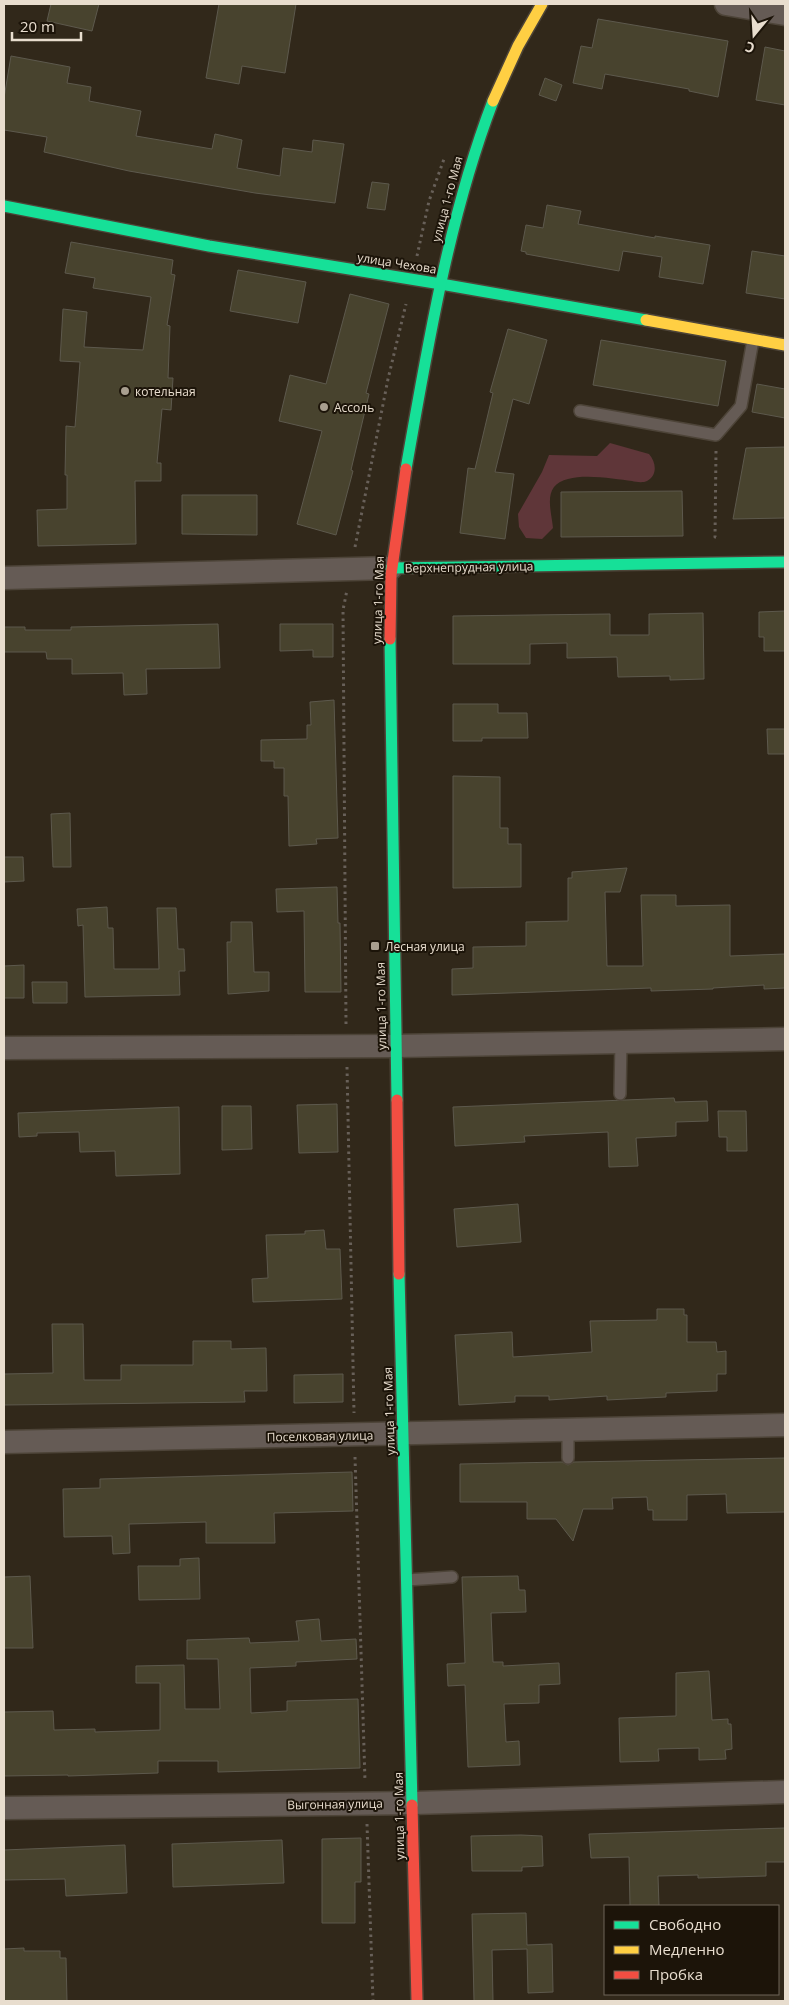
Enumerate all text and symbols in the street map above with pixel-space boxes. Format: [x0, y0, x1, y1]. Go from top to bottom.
scale bar [12, 10, 81, 42]
north arrow [729, 10, 779, 60]
text: 20 m [20, 16, 55, 36]
text: С [743, 37, 757, 58]
street label: улица 1-го Мая [427, 154, 467, 244]
street label: улица Чехова [356, 248, 438, 278]
place label: котельная [135, 383, 196, 400]
marker: котельная [119, 385, 131, 397]
place label: Ассоль [334, 399, 374, 416]
marker: Ассоль [318, 401, 330, 413]
street label: улица 1-го Мая [368, 556, 388, 644]
street label: Верхнепрудная улица [404, 557, 534, 577]
place label: Лесная улица [385, 938, 465, 955]
marker: Лесная улица [369, 940, 381, 952]
street label: улица 1-го Мая [372, 962, 390, 1050]
street label: улица 1-го Мая [379, 1367, 399, 1455]
street label: Поселковая улица [266, 1427, 374, 1445]
street label: улица 1-го Мая [390, 1772, 408, 1860]
street label: Выгонная улица [287, 1795, 383, 1813]
legend [604, 1905, 779, 1995]
text: Свободно [649, 1914, 721, 1934]
text: Медленно [649, 1939, 725, 1959]
text: Пробка [649, 1964, 703, 1984]

